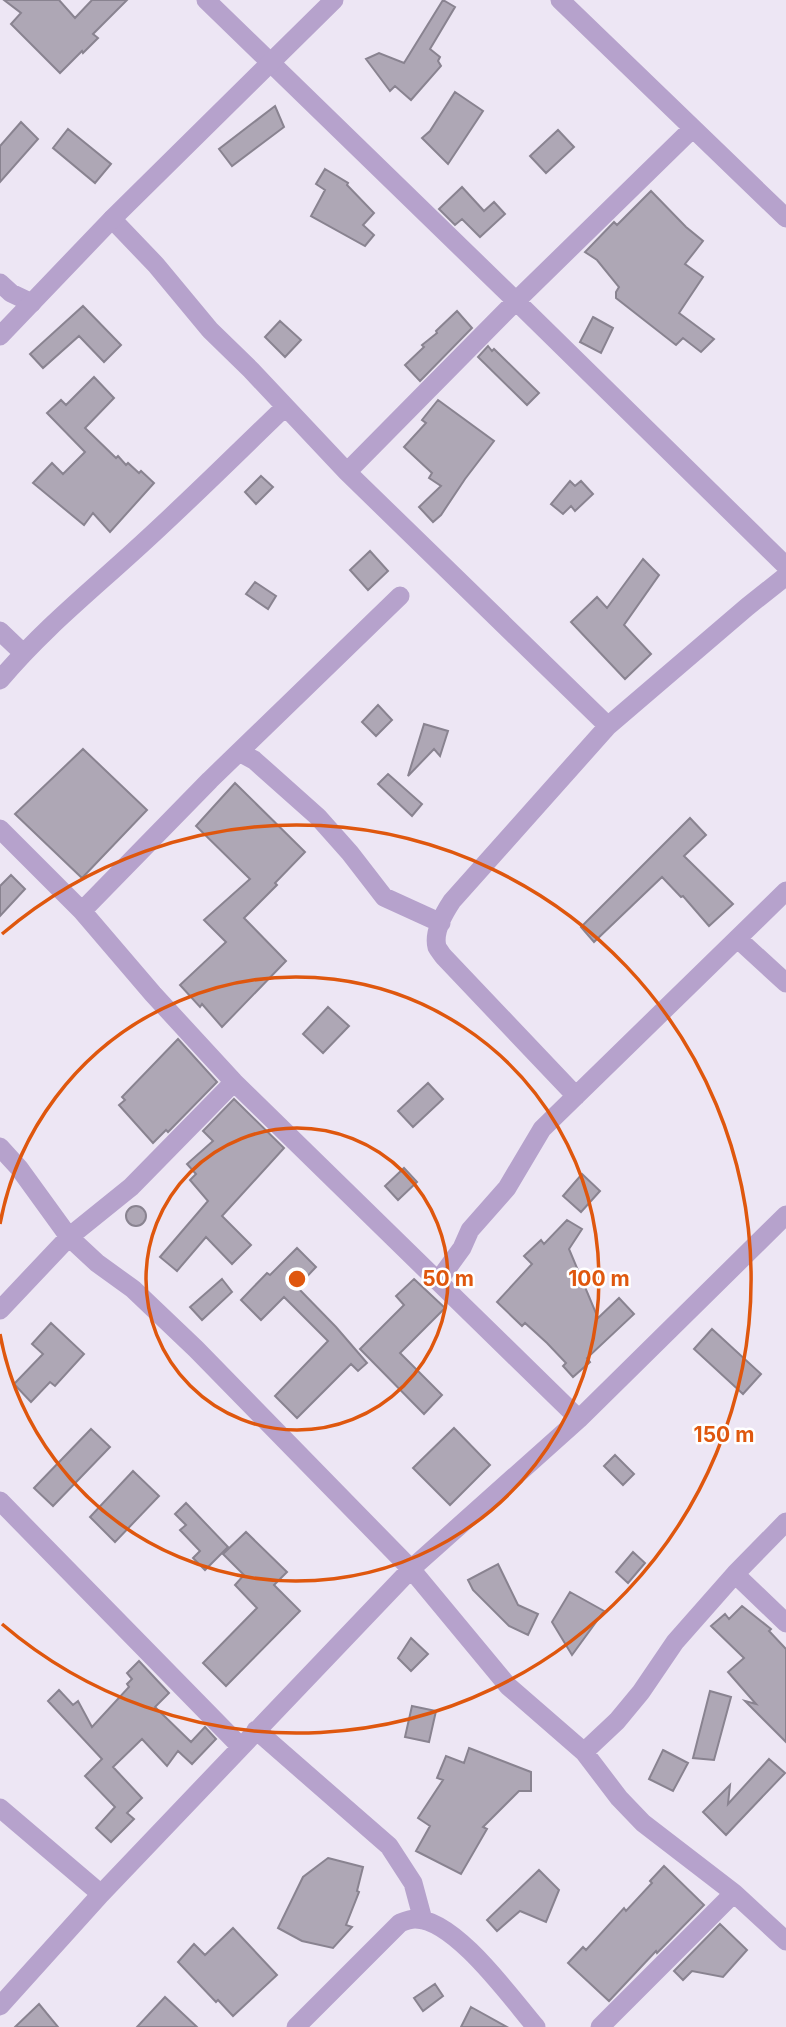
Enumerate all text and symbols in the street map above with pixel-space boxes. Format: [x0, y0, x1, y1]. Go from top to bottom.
text: 50 m [422, 1266, 474, 1291]
text: 100 m [568, 1266, 630, 1291]
centre of rings [285, 1267, 309, 1291]
text: 150 m [694, 1422, 754, 1447]

